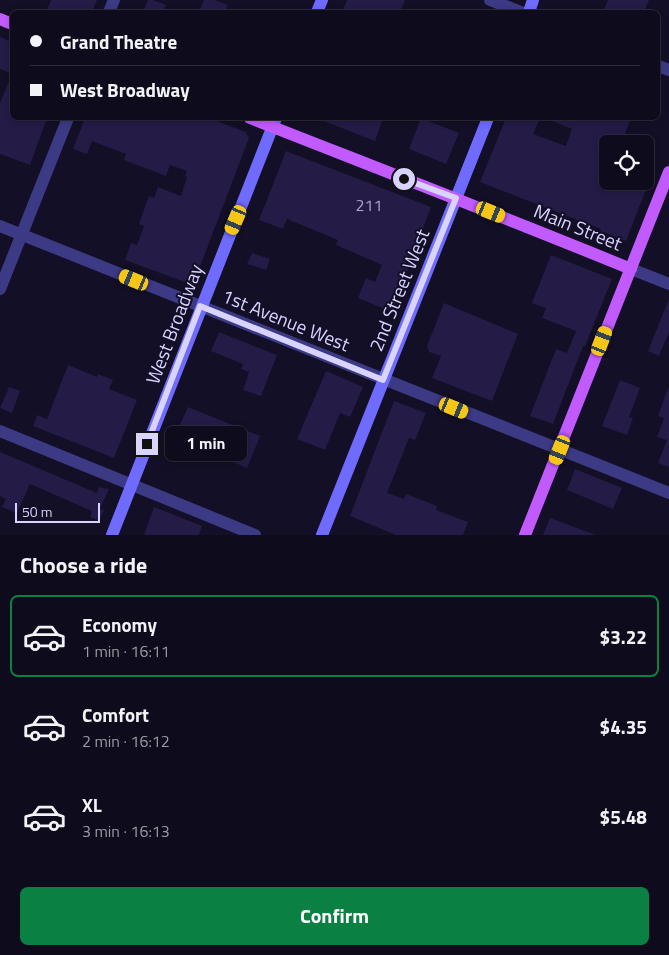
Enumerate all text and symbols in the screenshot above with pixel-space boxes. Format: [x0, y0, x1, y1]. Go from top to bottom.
text: Grand Theatre [60, 27, 177, 56]
text: West Broadway [60, 75, 190, 104]
map controls [599, 135, 654, 190]
button: locate [599, 135, 654, 190]
route start [393, 168, 415, 190]
house number: 211 [356, 193, 382, 217]
street label: Main Street [530, 196, 627, 258]
car [474, 199, 507, 225]
car [223, 203, 248, 237]
street label: 2nd Street West [361, 224, 436, 355]
street label: West Broadway [137, 260, 210, 388]
car [117, 267, 150, 293]
street label: 1st Avenue West [218, 281, 355, 358]
car [589, 324, 614, 358]
car [437, 395, 470, 421]
callout: 1 min [164, 426, 247, 462]
text: 1 min [187, 431, 225, 455]
route end [136, 433, 158, 455]
car [547, 433, 572, 467]
scale bar [15, 500, 100, 523]
text: 50 m [22, 501, 52, 522]
text: Choose a ride [20, 548, 147, 582]
text: Economy [82, 610, 157, 639]
icon: car [22, 614, 67, 659]
text: $3.22 [600, 622, 647, 651]
text: 1 min · 16:11 [82, 639, 170, 663]
text: Comfort [82, 700, 149, 729]
icon: car [22, 704, 67, 749]
text: $4.35 [600, 712, 647, 741]
text: 2 min · 16:12 [82, 729, 170, 753]
text: XL [82, 790, 102, 819]
icon: car [22, 794, 67, 839]
text: $5.48 [600, 802, 647, 831]
text: 3 min · 16:13 [82, 819, 170, 843]
button: Confirm [20, 887, 649, 945]

